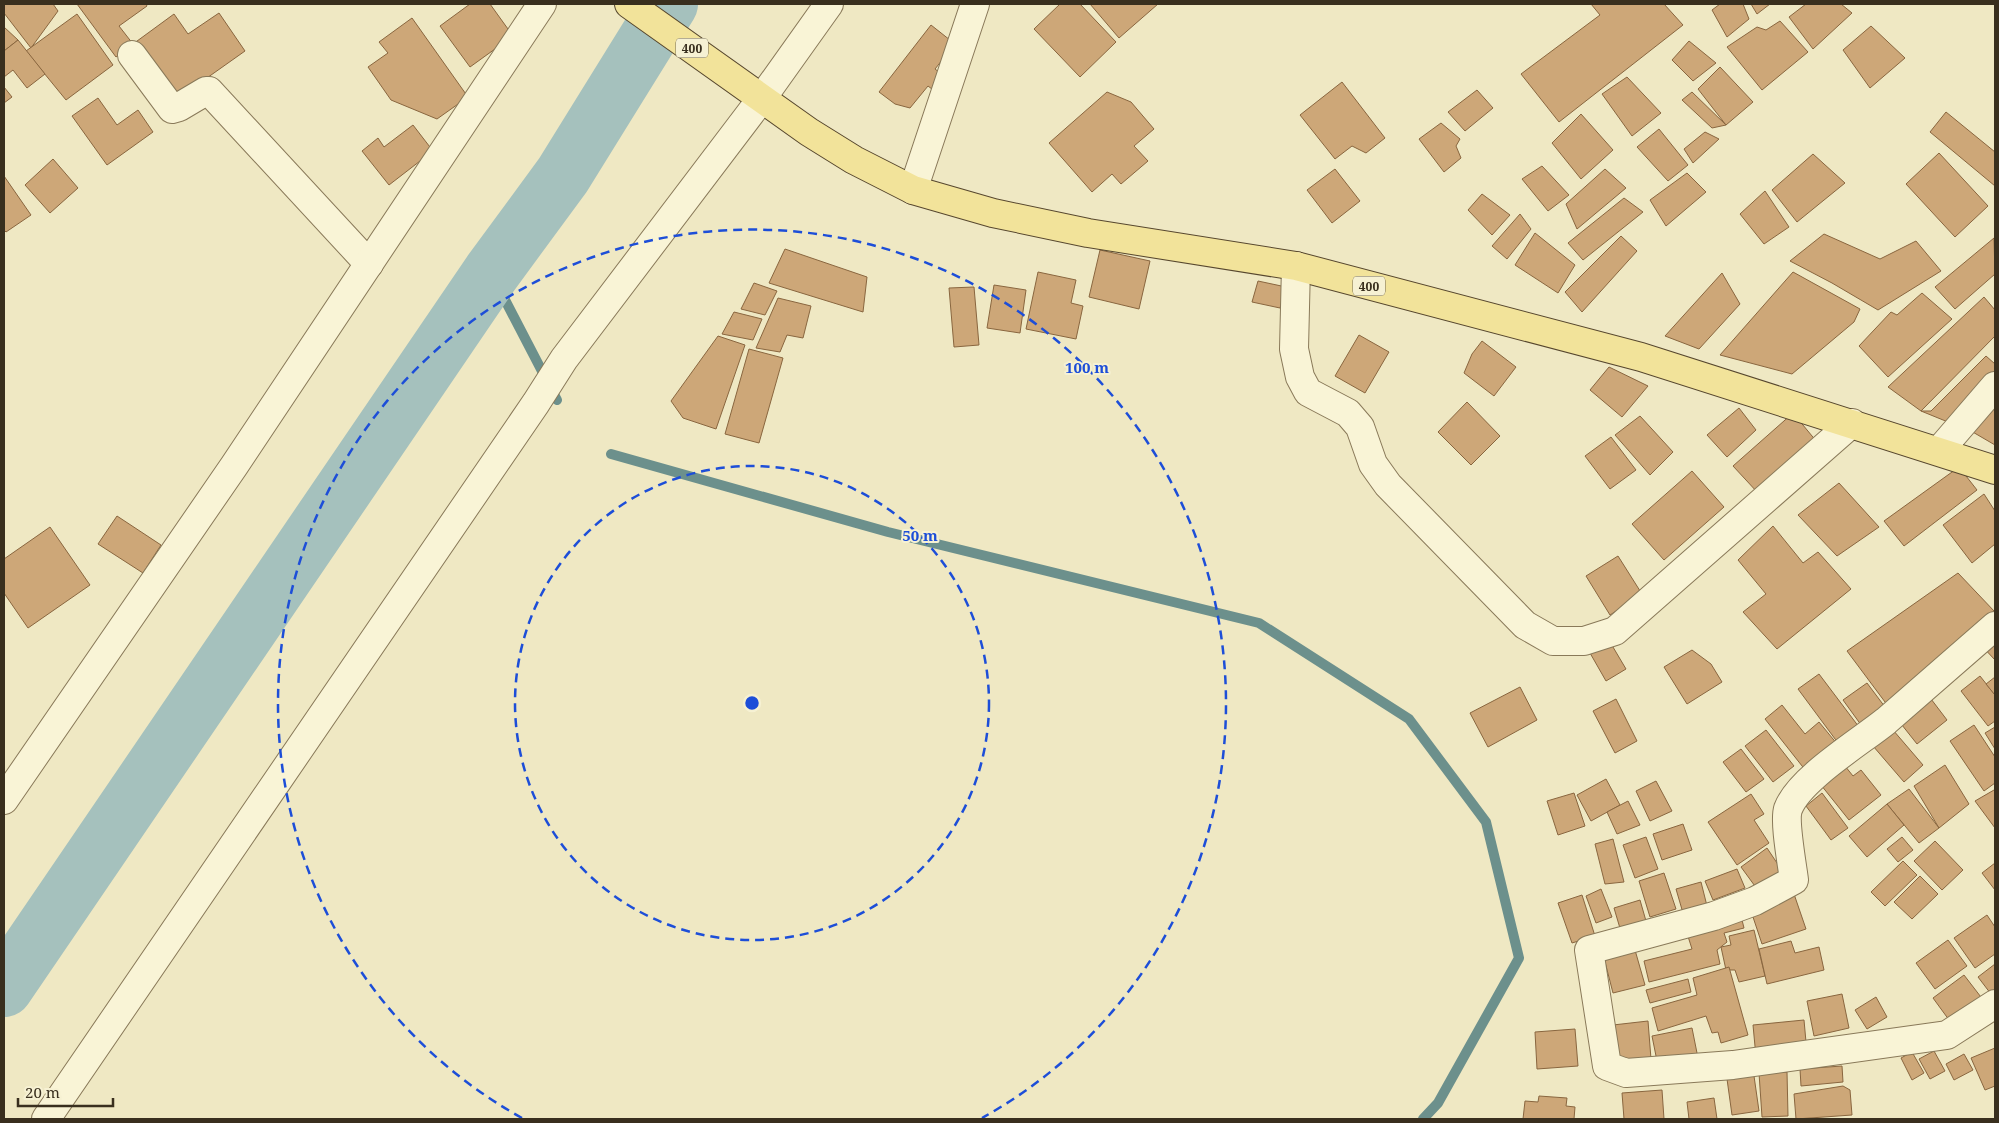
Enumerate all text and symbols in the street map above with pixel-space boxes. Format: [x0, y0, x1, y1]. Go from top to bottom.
road number: 400 [676, 38, 708, 58]
road number: 400 [1353, 276, 1385, 296]
text: 100 m [1065, 357, 1109, 377]
text: 50 m [902, 525, 938, 545]
centre of rings [743, 694, 761, 712]
scale bar [18, 1076, 112, 1108]
text: 20 m [25, 1082, 60, 1102]

